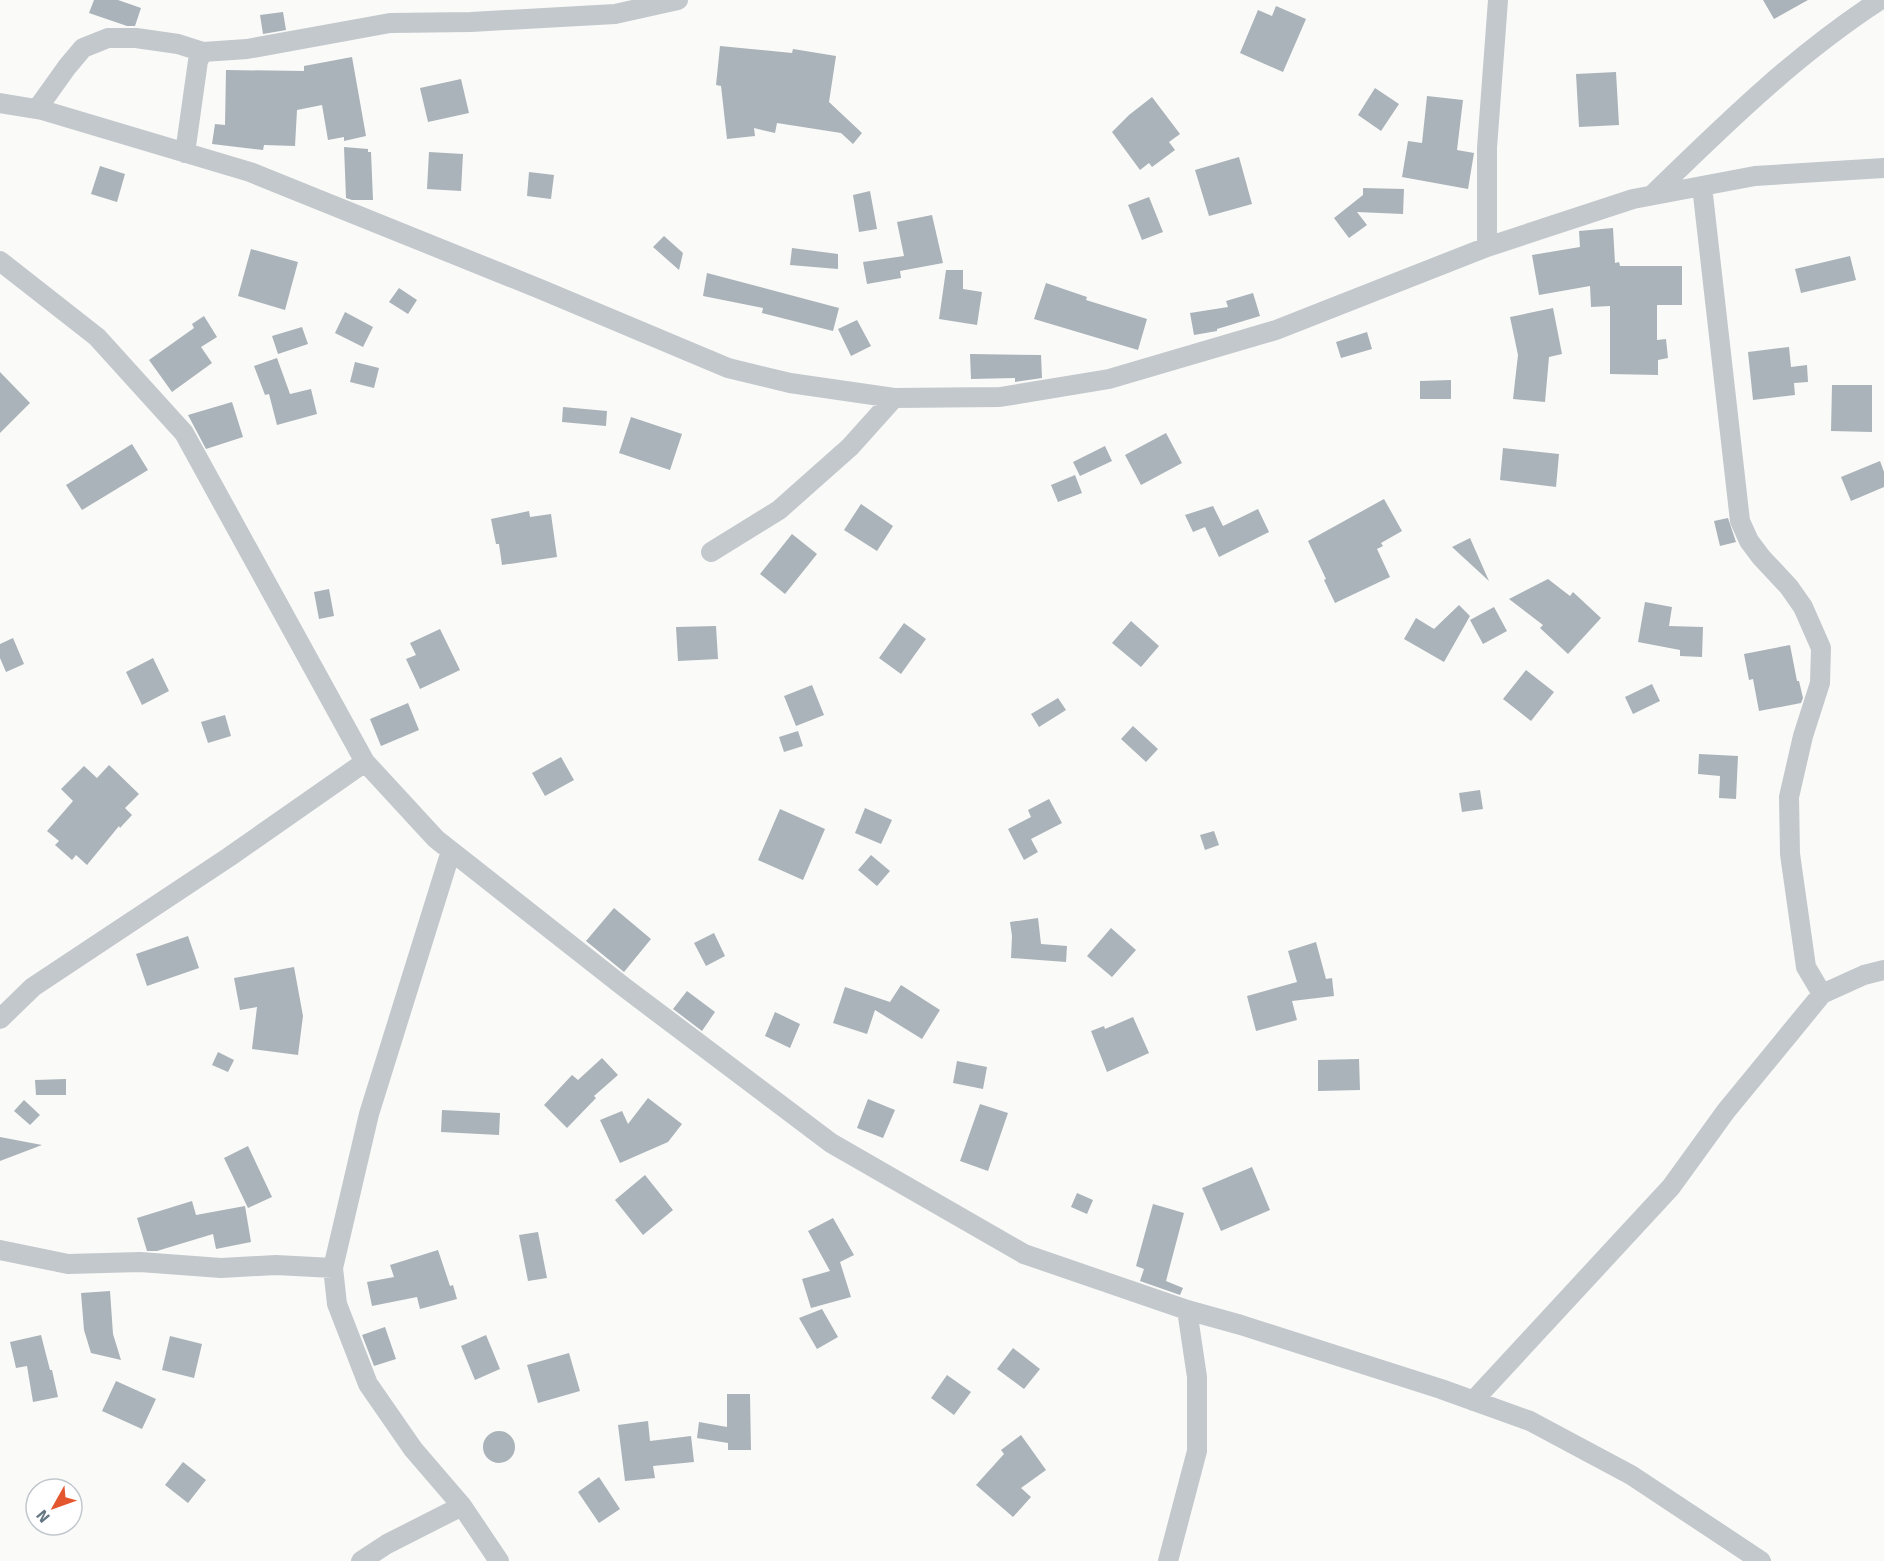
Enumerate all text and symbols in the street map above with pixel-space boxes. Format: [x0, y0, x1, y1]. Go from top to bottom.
north arrow [24, 1477, 84, 1537]
text: N [32, 1505, 55, 1527]

